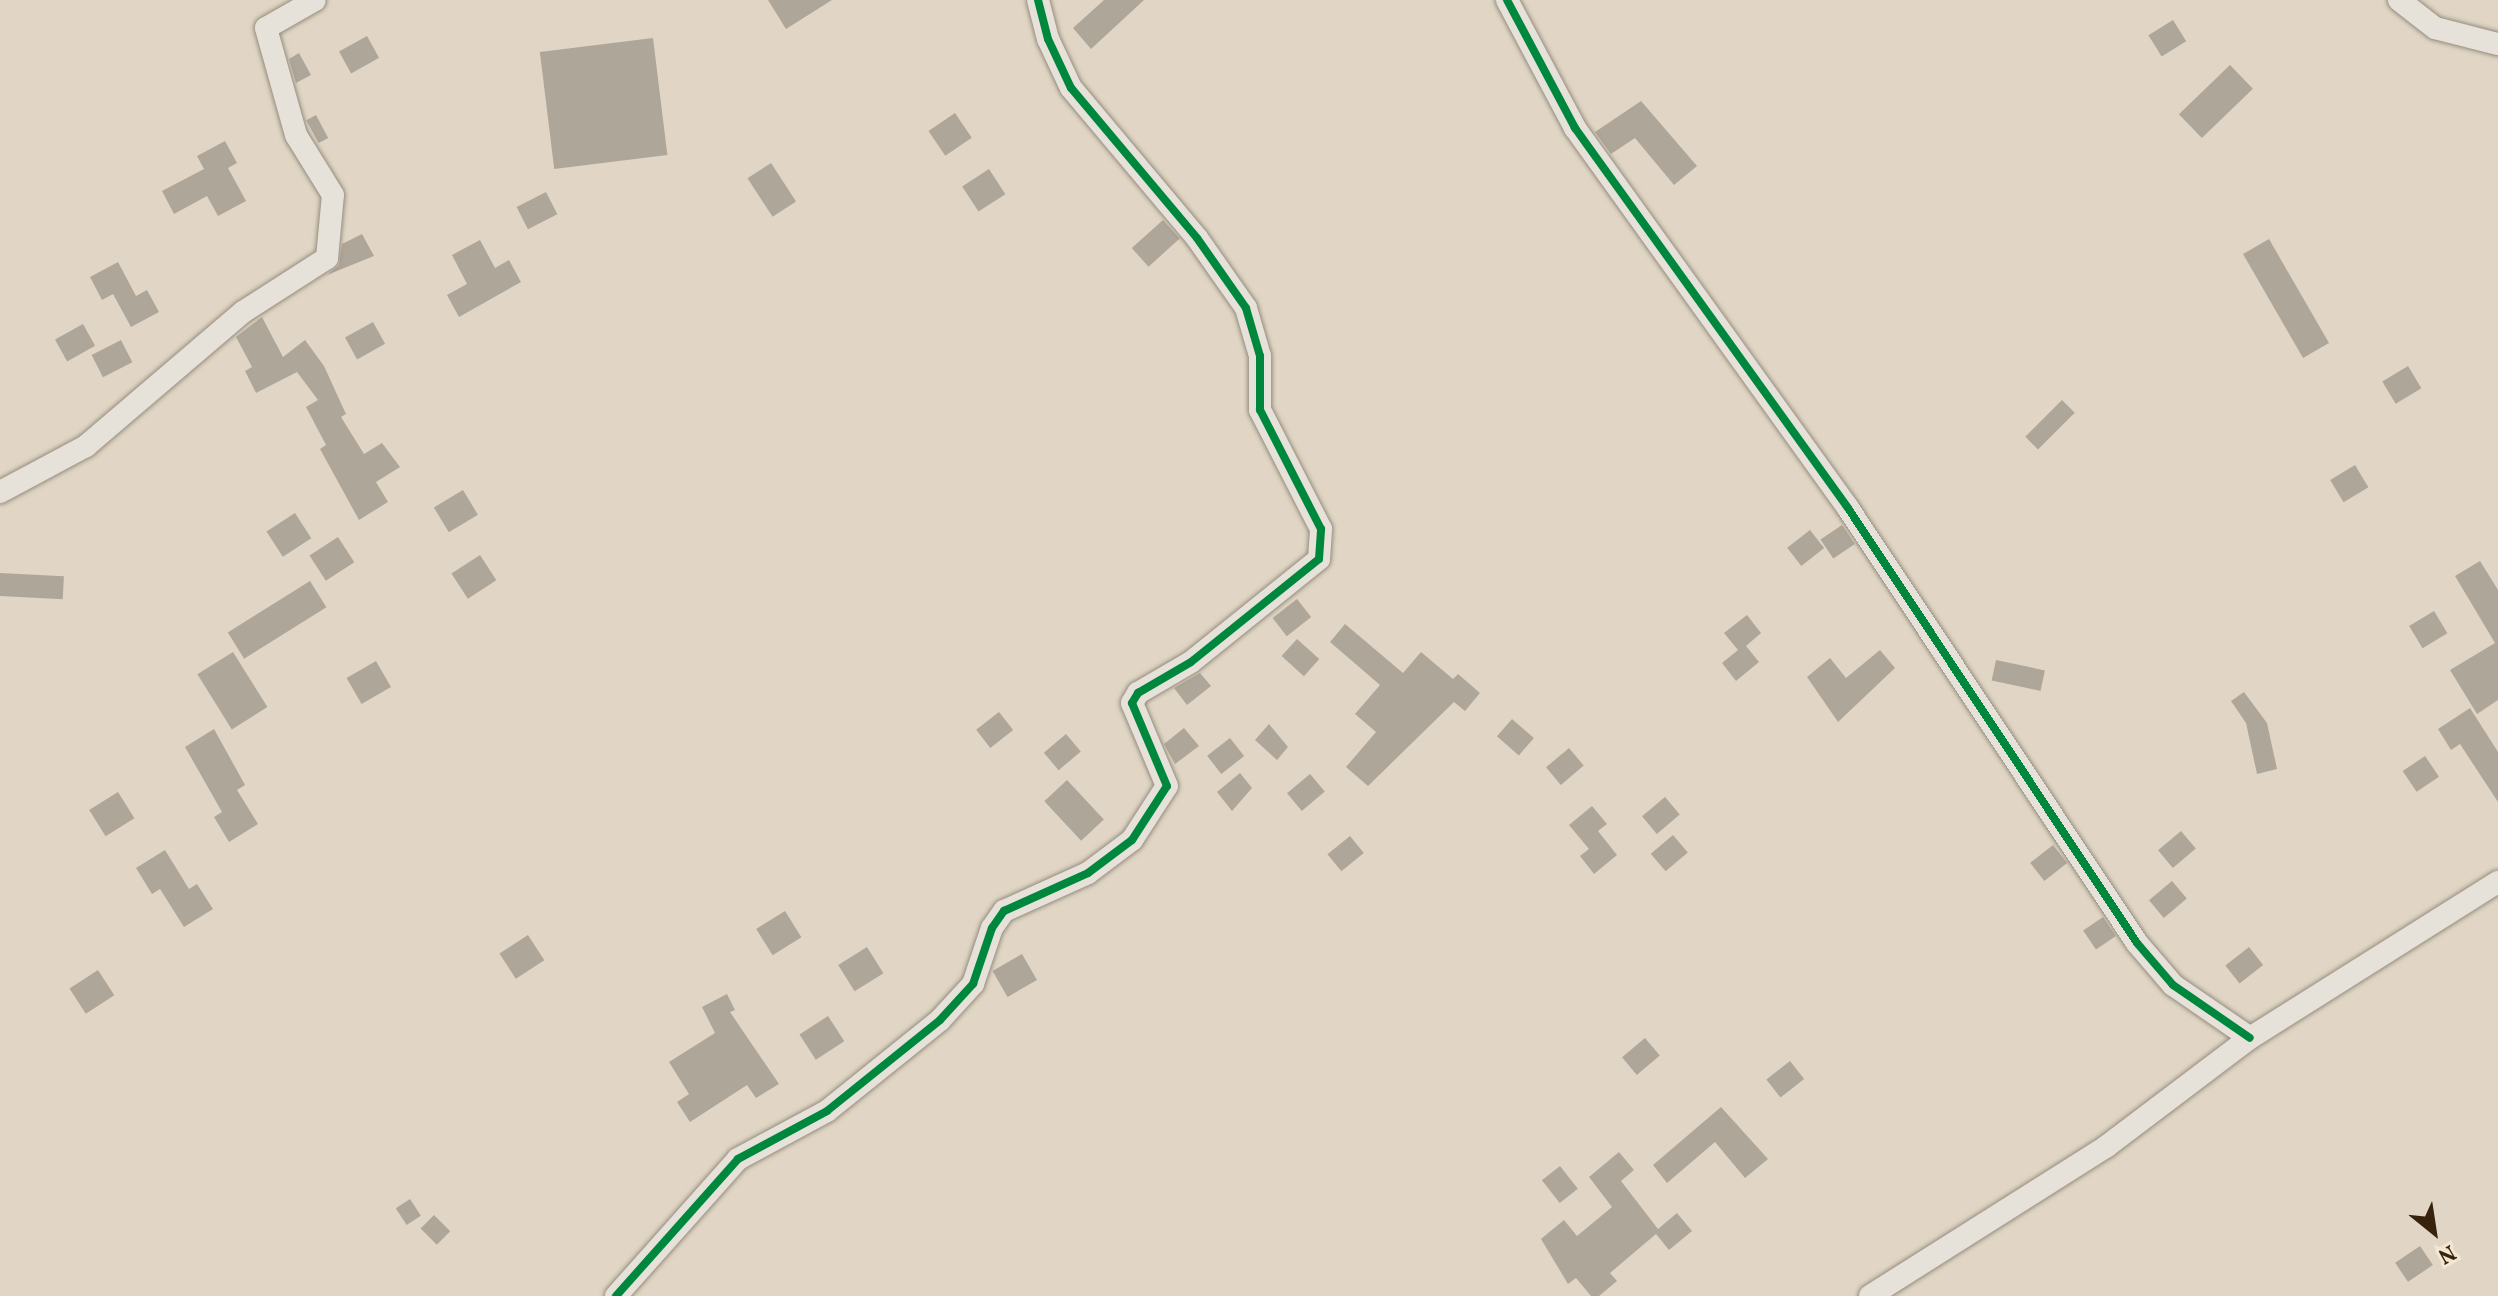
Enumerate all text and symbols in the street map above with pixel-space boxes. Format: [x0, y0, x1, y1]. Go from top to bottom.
north arrow [2394, 1192, 2474, 1272]
text: N [2432, 1236, 2461, 1271]

